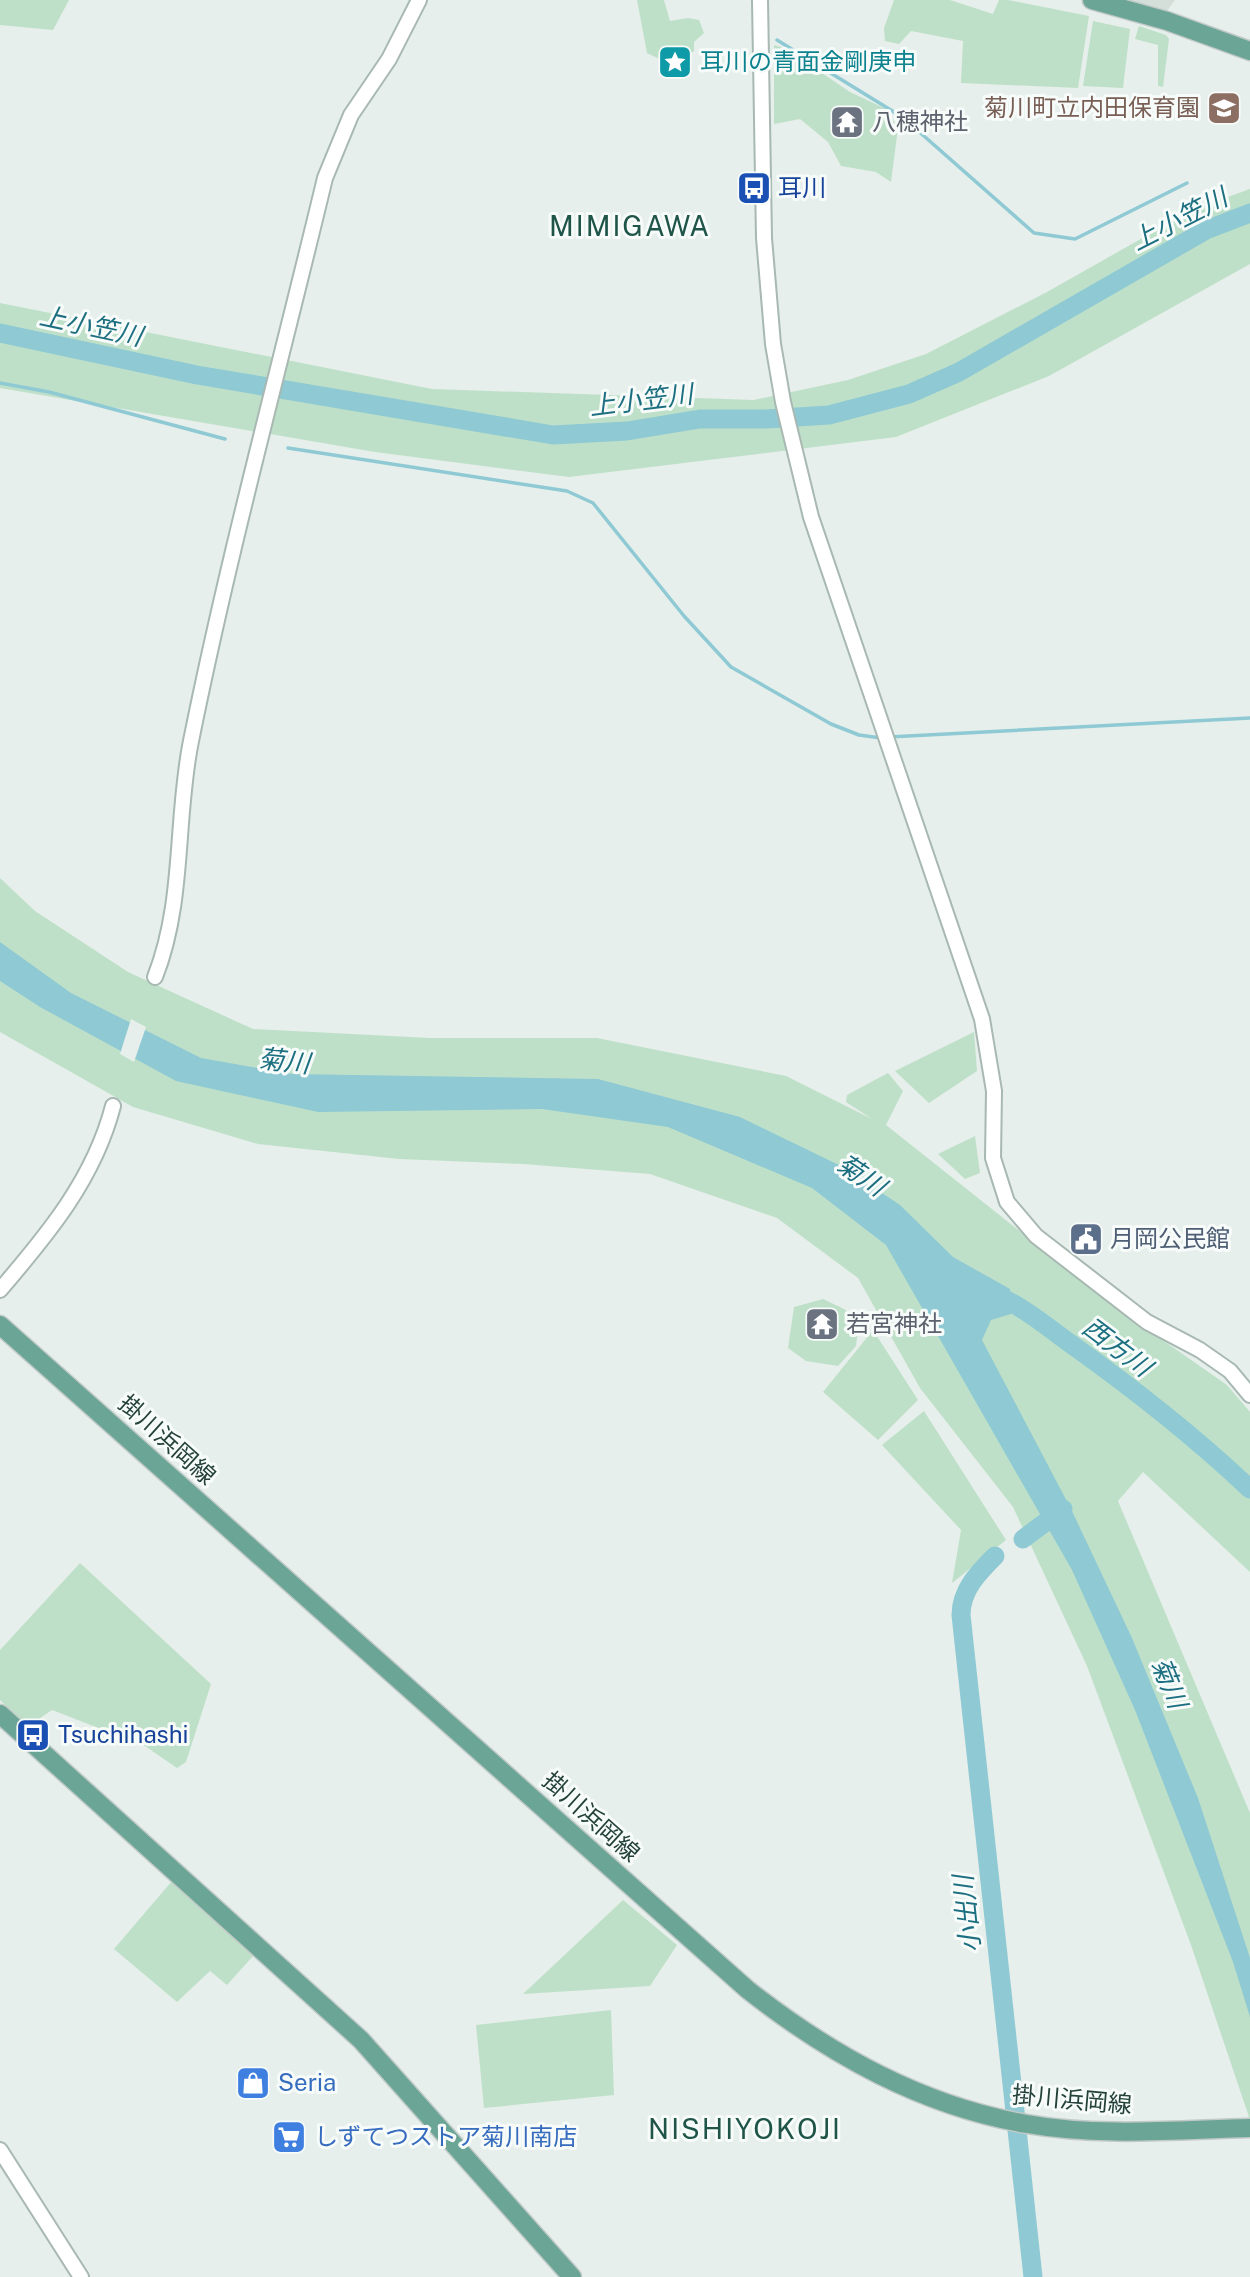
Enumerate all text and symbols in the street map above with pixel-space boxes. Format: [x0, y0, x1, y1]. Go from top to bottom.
place icon: 耳川の青面金剛庚申 [656, 43, 694, 81]
place label: 耳川の青面金剛庚申 [700, 47, 916, 75]
school or university icon: 菊川町立内田保育園 [1205, 89, 1243, 127]
place label: 菊川町立内田保育園 [984, 93, 1200, 121]
temple icon: 八穂神社 [828, 103, 866, 141]
place label: 八穂神社 [872, 107, 968, 135]
bus stop icon: 耳川 [735, 169, 773, 207]
place label: 耳川 [778, 173, 826, 201]
water label: 上小笠川 [1125, 180, 1235, 256]
district label: MIMIGAWA [549, 209, 711, 242]
water label: 上小笠川 [37, 300, 148, 352]
water label: 上小笠川 [587, 377, 697, 421]
water label: 菊川 [257, 1042, 315, 1079]
water label: 菊川 [831, 1147, 894, 1204]
public building icon: 月岡公民館 [1067, 1220, 1105, 1258]
place label: 月岡公民館 [1110, 1224, 1230, 1252]
temple icon: 若宮神社 [803, 1305, 841, 1343]
place label: 若宮神社 [846, 1309, 942, 1337]
water label: 西方川 [1077, 1311, 1160, 1384]
street label: 掛川浜岡線 [114, 1389, 222, 1490]
water label: 菊川 [1145, 1653, 1195, 1716]
bus stop icon: Tsuchihashi [14, 1716, 52, 1754]
place label: Tsuchihashi [58, 1720, 188, 1748]
street label: 掛川浜岡線 [538, 1766, 646, 1867]
water label: 小出川 [947, 1871, 986, 1954]
shop icon: Seria [234, 2064, 272, 2102]
place label: Seria [278, 2068, 336, 2096]
street label: 掛川浜岡線 [1011, 2080, 1133, 2118]
district label: NISHIYOKOJI [648, 2112, 842, 2145]
supermarket icon: しずてつストア菊川南店 [270, 2118, 308, 2156]
place label: しずてつストア菊川南店 [314, 2122, 577, 2150]

